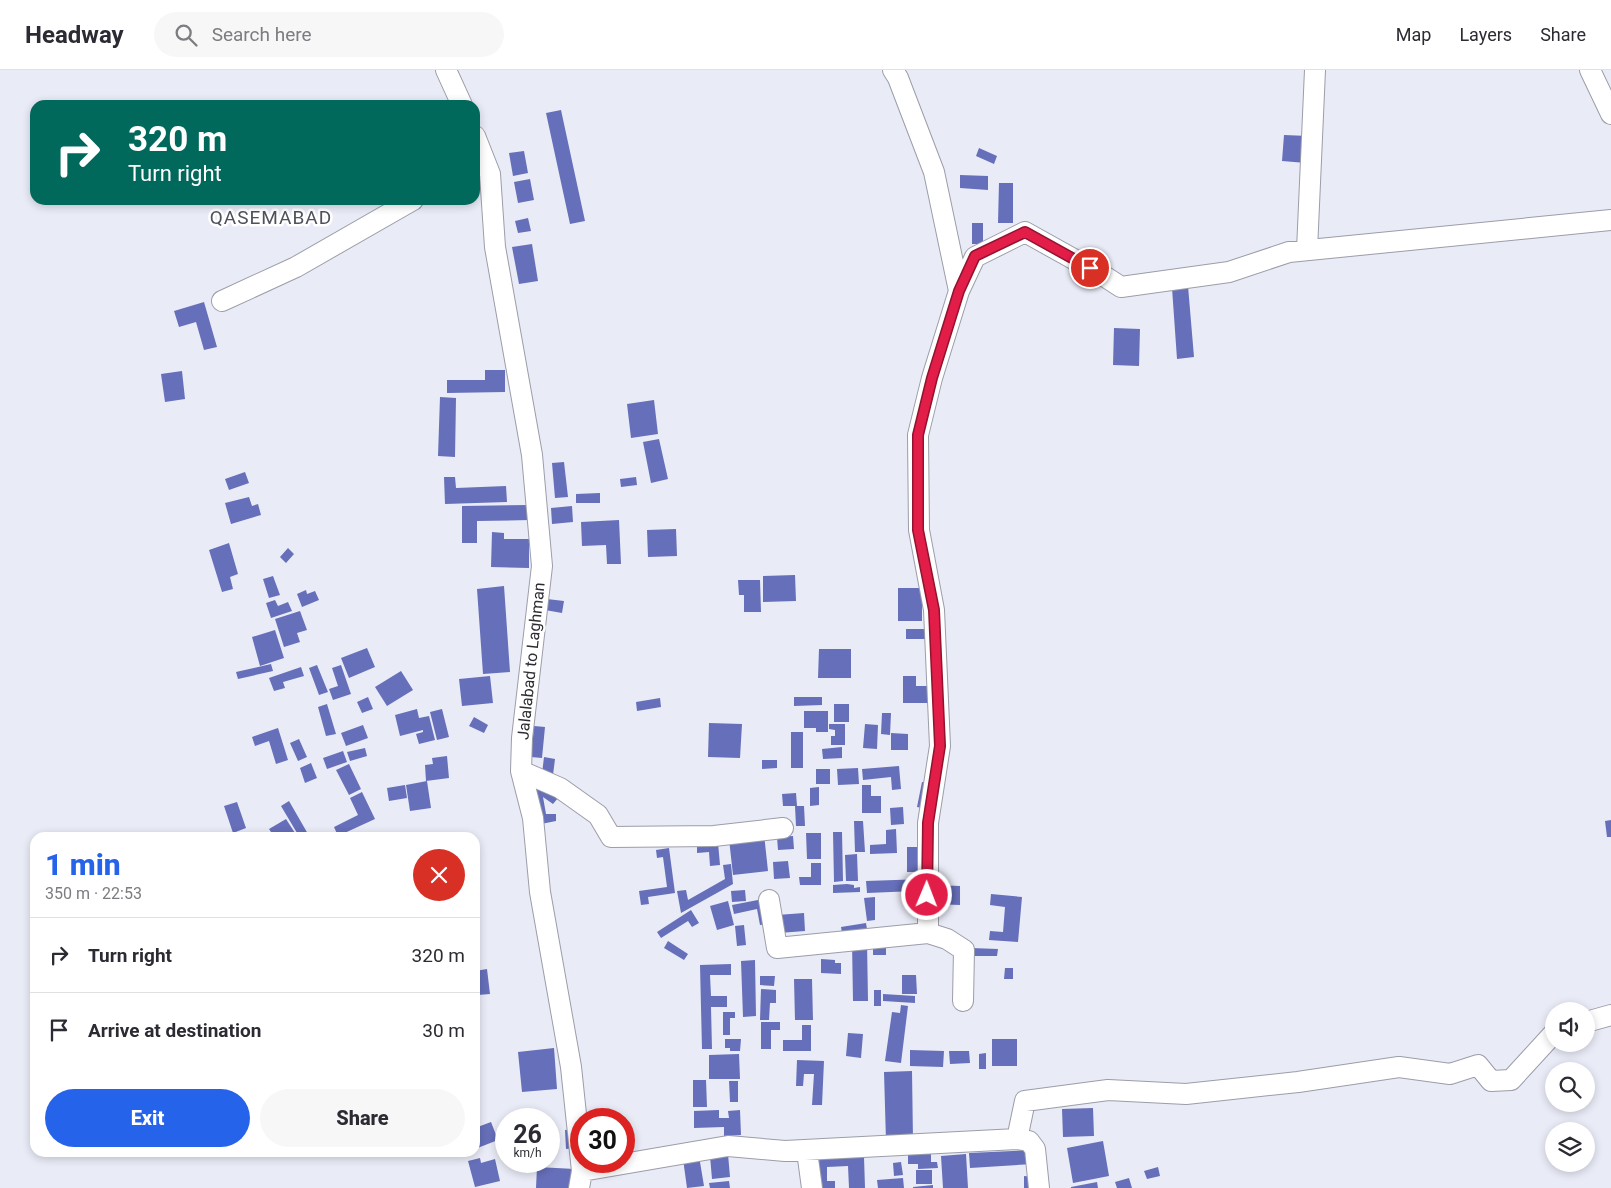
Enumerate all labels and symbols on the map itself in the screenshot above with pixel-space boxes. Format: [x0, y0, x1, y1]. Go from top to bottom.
district label: QASEMABAD [210, 206, 332, 229]
pin [1069, 247, 1111, 289]
street label: Jalalabad to Laghman [513, 581, 549, 741]
position arrow [900, 868, 952, 920]
speed limit sign: 30 [570, 1108, 635, 1173]

